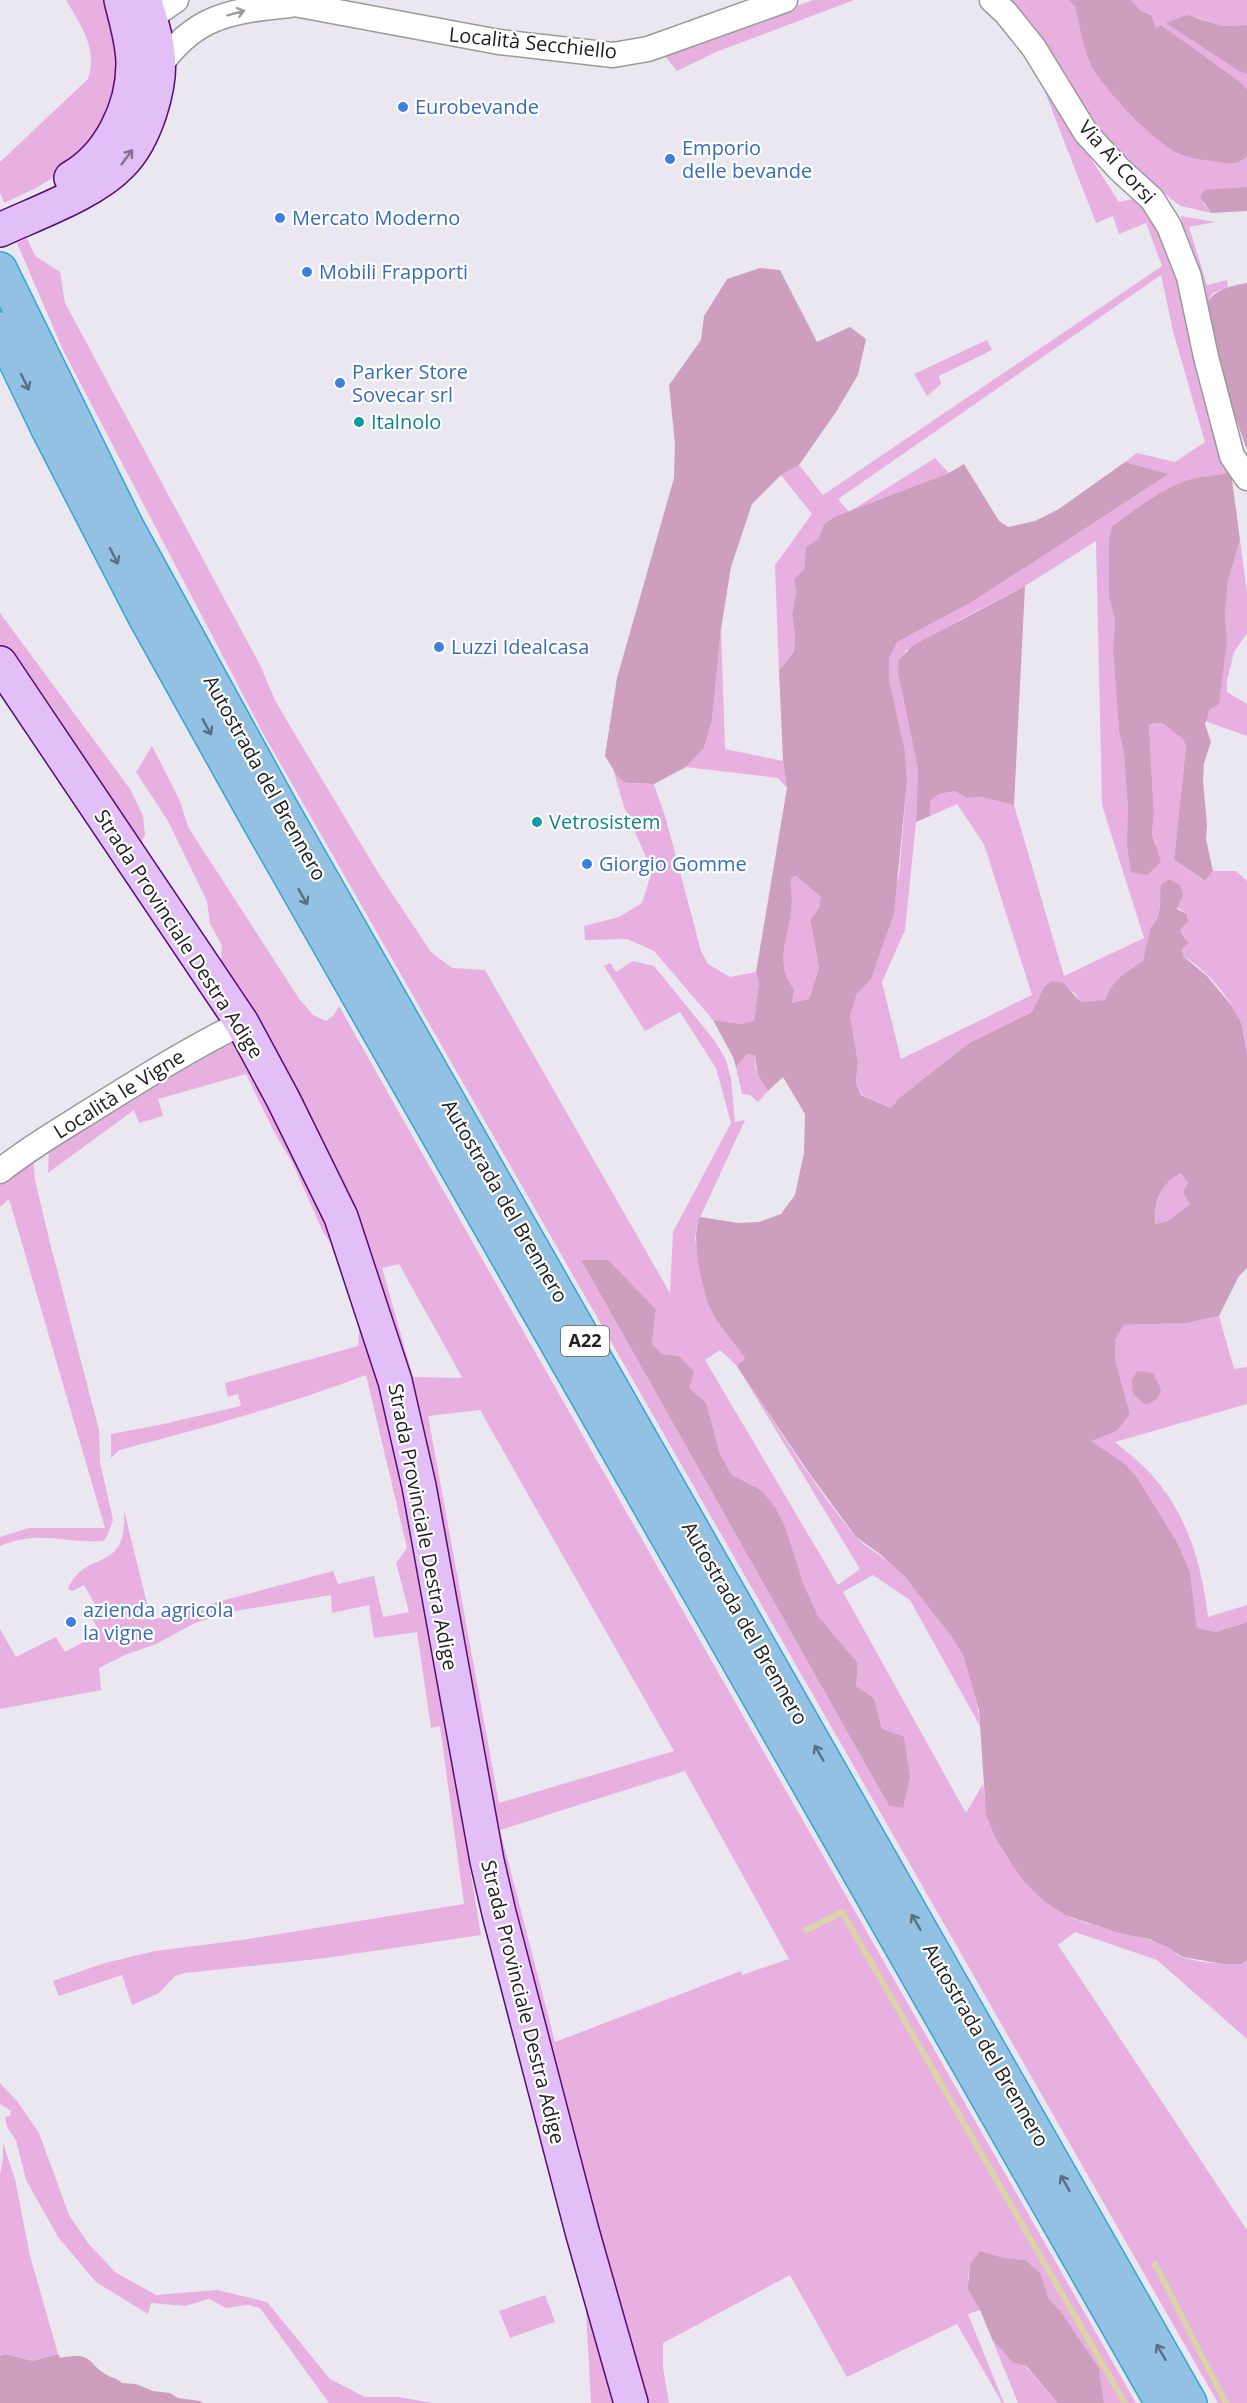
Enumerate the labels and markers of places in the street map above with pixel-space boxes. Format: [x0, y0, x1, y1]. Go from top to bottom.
place label: Eurobevande [415, 93, 539, 120]
marker: Eurobevande [396, 100, 410, 114]
place label: Emporio delle bevande [682, 134, 812, 184]
marker: Emporio delle bevande [663, 152, 677, 166]
place label: Mercato Moderno [292, 204, 460, 231]
marker: Mercato Moderno [273, 211, 287, 225]
place label: Mobili Frapporti [319, 258, 468, 285]
marker: Mobili Frapporti [300, 265, 314, 279]
place label: Parker Store Sovecar srl [352, 358, 468, 408]
marker: Parker Store Sovecar srl [333, 376, 347, 390]
place label: Italnolo [371, 408, 441, 435]
marker: Italnolo [352, 415, 366, 429]
place label: Luzzi Idealcasa [451, 633, 589, 660]
marker: Luzzi Idealcasa [432, 640, 446, 654]
place label: Vetrosistem [549, 808, 660, 835]
marker: Vetrosistem [530, 815, 544, 829]
place label: Giorgio Gomme [599, 850, 747, 877]
marker: Giorgio Gomme [580, 857, 594, 871]
place label: azienda agricola la vigne [83, 1596, 234, 1646]
marker: azienda agricola la vigne [64, 1615, 78, 1629]

